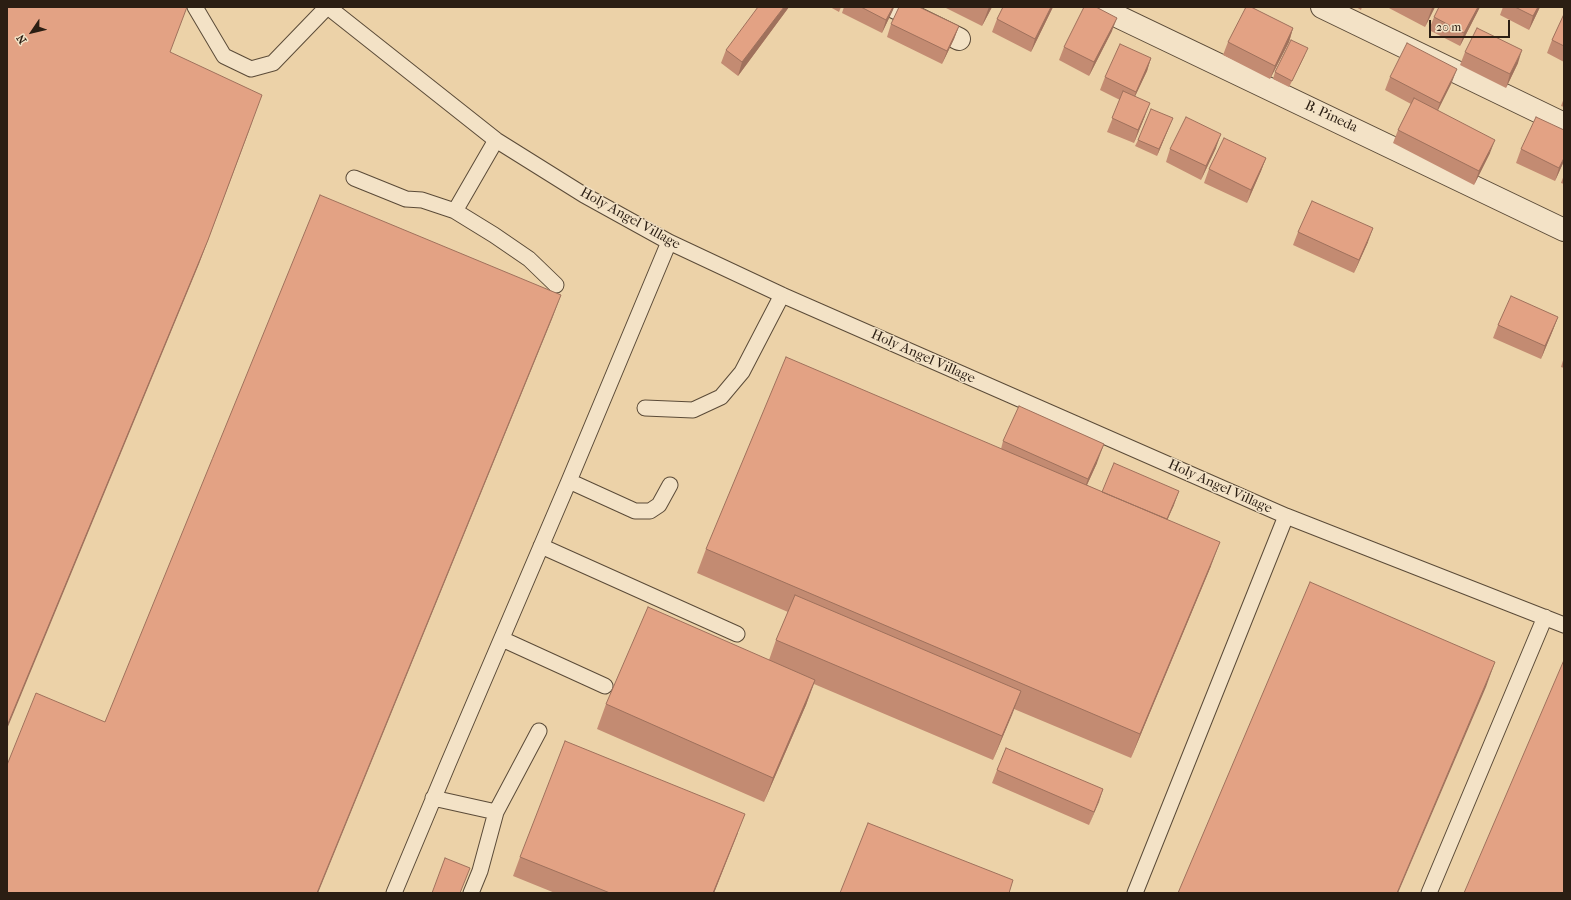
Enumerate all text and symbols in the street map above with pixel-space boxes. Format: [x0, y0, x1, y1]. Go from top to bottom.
north arrow [12, 12, 52, 52]
scale bar [1431, 12, 1512, 38]
text: 20 m [1436, 20, 1461, 34]
text: N [14, 32, 29, 46]
street label: B. Pineda [1302, 97, 1360, 137]
street label: Holy Angel Village [577, 184, 683, 254]
street label: Holy Angel Village [868, 327, 978, 387]
street label: Holy Angel Village [1165, 457, 1275, 517]

